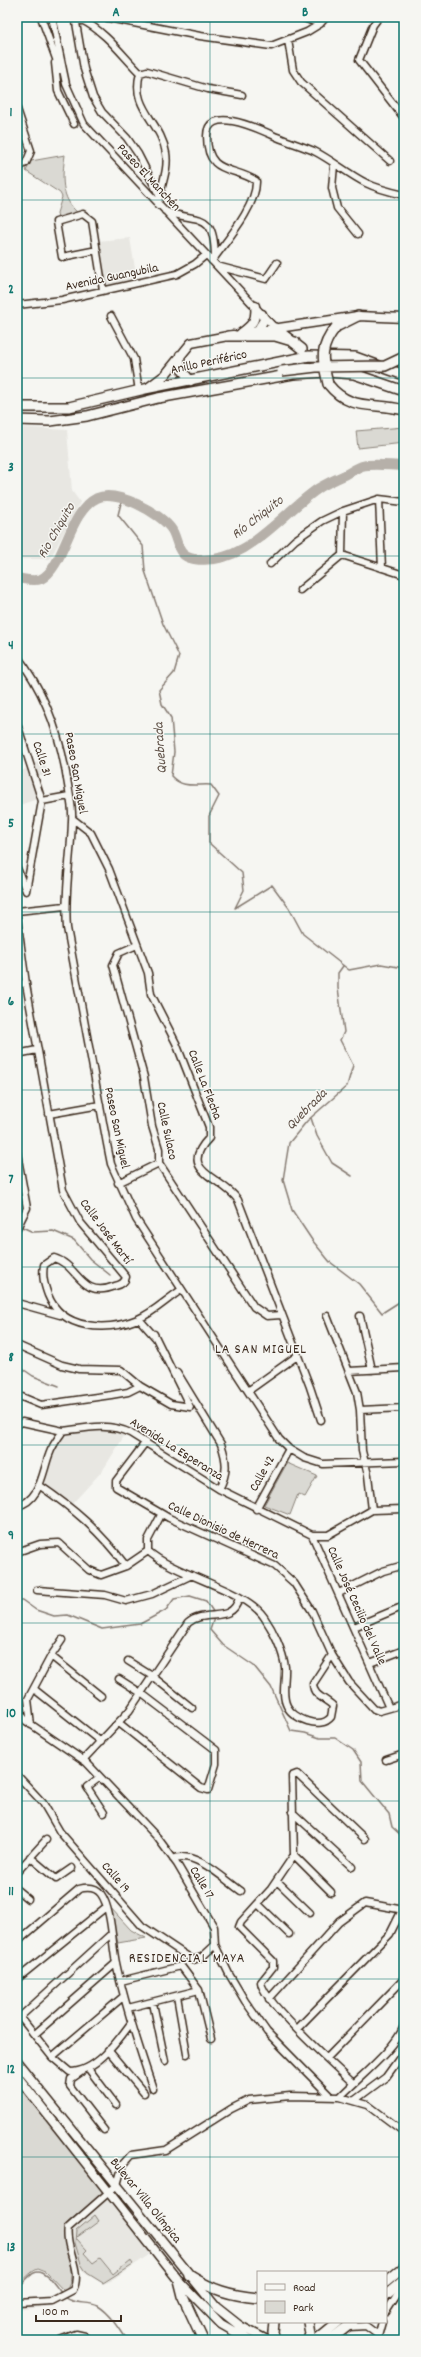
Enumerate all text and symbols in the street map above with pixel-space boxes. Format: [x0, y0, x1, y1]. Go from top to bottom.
text: A [112, 4, 120, 23]
text: B [302, 4, 308, 23]
text: 1 [10, 104, 13, 123]
street label: Paseo El Manchén [112, 140, 184, 216]
street label: Avenida Guangubila [64, 259, 161, 297]
text: 2 [8, 281, 14, 300]
street label: Anillo Periférico [169, 346, 249, 380]
text: 3 [8, 459, 14, 478]
water label: Río Chiquito [228, 491, 289, 545]
water label: Rio Chiquito [33, 499, 81, 562]
text: 4 [8, 637, 14, 656]
water label: Quebrada [149, 720, 173, 774]
street label: Paseo San Miguel [58, 731, 92, 815]
street label: Calle 31 [26, 739, 56, 779]
text: 5 [8, 815, 14, 834]
text: 6 [8, 993, 15, 1012]
street label: Calle La Flecha [182, 1047, 226, 1124]
water label: Quebrada [282, 1084, 333, 1135]
street label: Paseo San Miguel [98, 1085, 134, 1171]
street label: Calle Sulaco [151, 1100, 181, 1162]
text: 7 [9, 1171, 14, 1190]
street label: Calle José Martí [74, 1195, 137, 1270]
district label: LA SAN MIGUEL [215, 1340, 307, 1360]
text: 8 [8, 1349, 14, 1368]
street label: Avenida La Esperanza [125, 1414, 227, 1487]
street label: Calle 42 [245, 1453, 281, 1495]
street label: Calle Dionisio de Herrera [164, 1497, 283, 1566]
text: 9 [8, 1527, 14, 1546]
street label: Calle José Cecilio del Valle [321, 1544, 391, 1669]
text: 10 [6, 1705, 16, 1724]
street label: Calle 19 [96, 1858, 134, 1898]
street label: Calle 17 [184, 1863, 218, 1903]
text: 11 [8, 1883, 14, 1902]
district label: RESIDENCIAL MAYA [129, 1949, 245, 1969]
text: 12 [7, 2061, 16, 2080]
street label: Bulevar Villa Olímpica [104, 2154, 186, 2249]
text: 13 [7, 2239, 16, 2258]
legend [257, 2271, 387, 2323]
text: Road [293, 2280, 315, 2297]
scale bar [36, 2297, 121, 2323]
text: Park [293, 2300, 314, 2317]
text: 100 m [42, 2304, 69, 2321]

